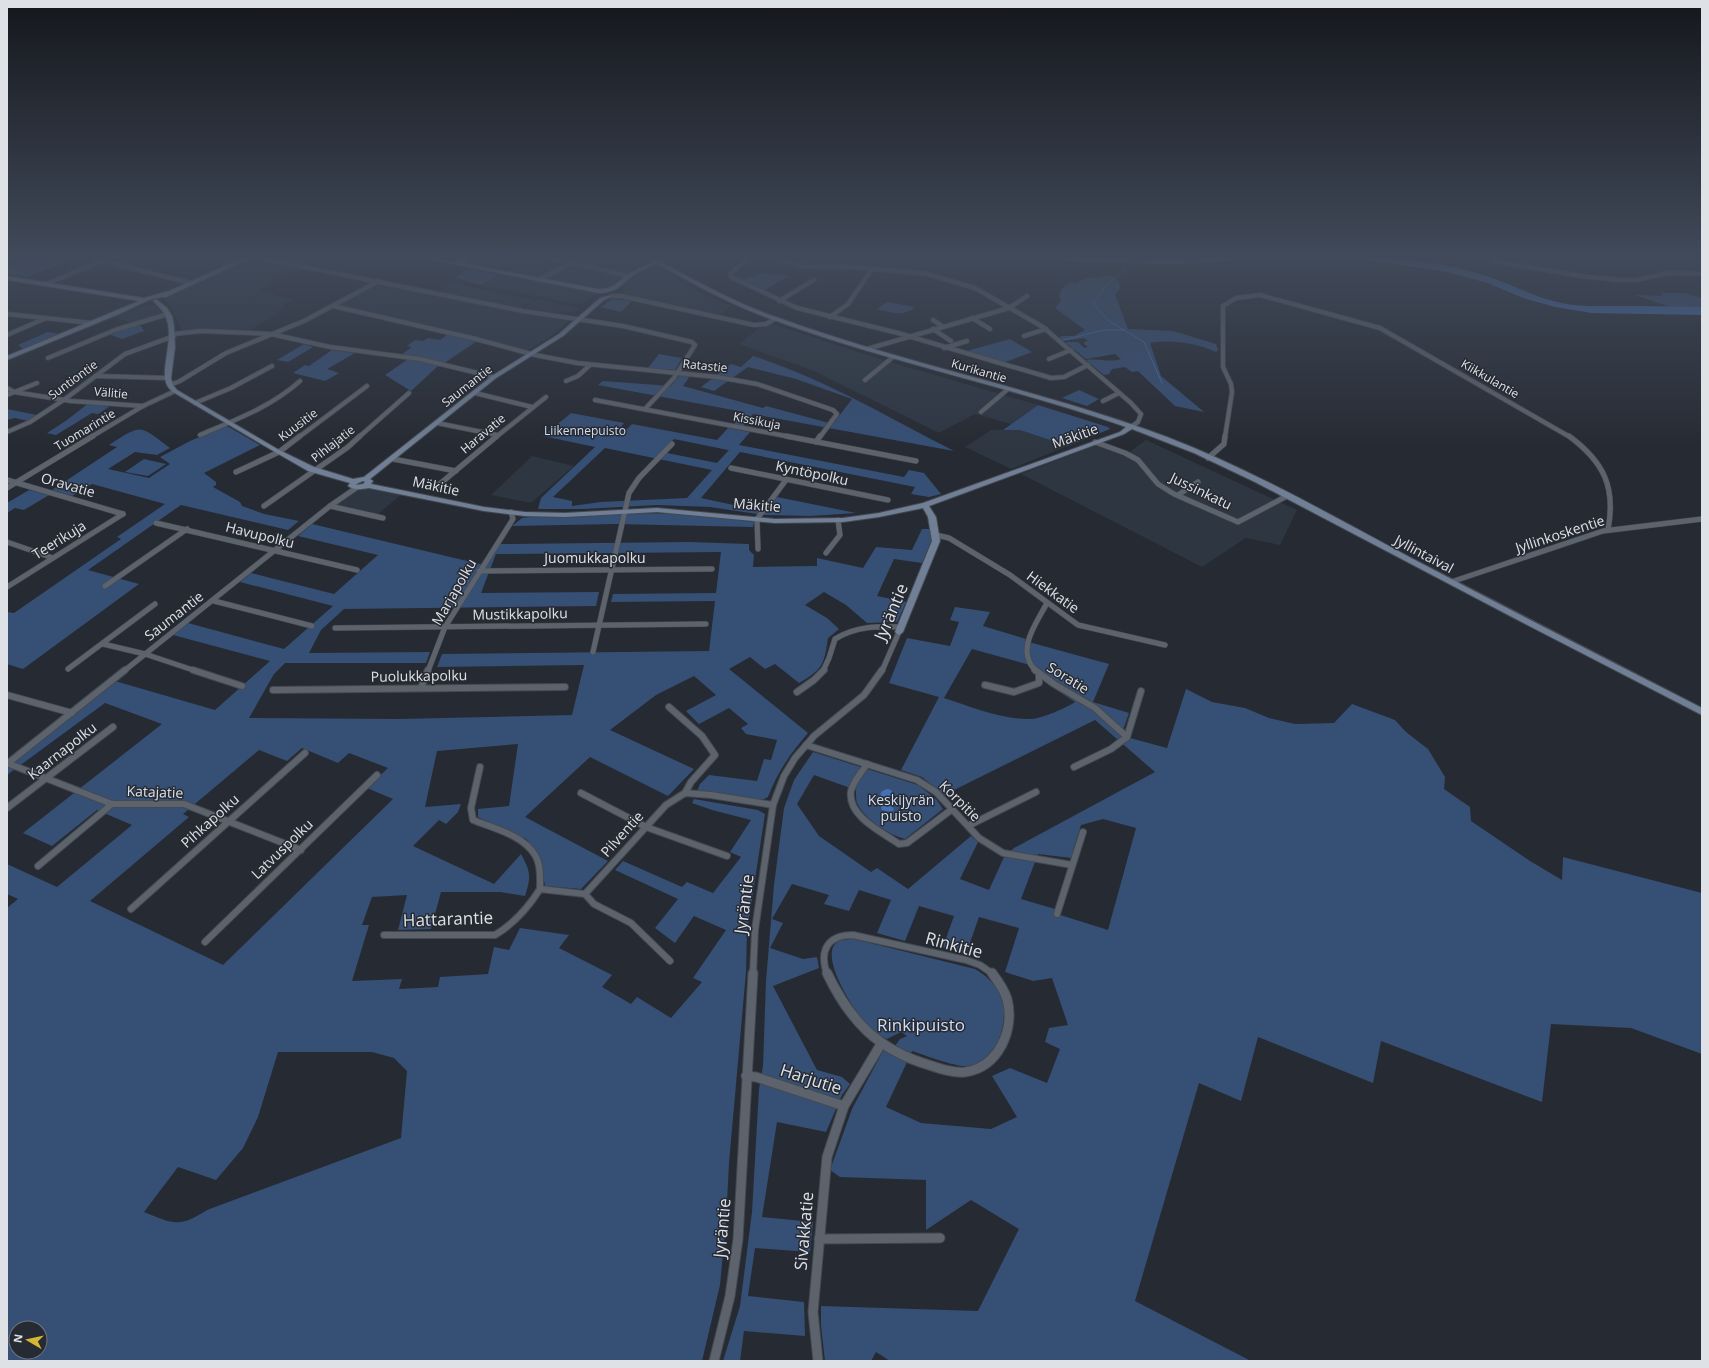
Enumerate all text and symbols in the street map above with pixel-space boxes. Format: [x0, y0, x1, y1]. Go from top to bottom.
street label: Kurikantie [949, 354, 1009, 387]
street label: Ratastie [682, 355, 728, 376]
street label: Kiikkulantie [1458, 355, 1523, 402]
street label: Suntiontie [45, 356, 101, 403]
street label: Saumantie [438, 360, 496, 411]
street label: Välitie [93, 383, 129, 402]
street label: Kuusitie [275, 404, 321, 445]
street label: Tuomarintie [51, 405, 119, 454]
street label: Kissikuja [732, 408, 782, 433]
street label: Haravatie [457, 410, 509, 457]
street label: Mäkitie [1049, 418, 1101, 453]
street label: Pihlajatie [307, 421, 358, 466]
park label: Liikennepuisto [544, 422, 626, 439]
street label: Kyntöpolku [774, 456, 850, 490]
street label: Jussinkatu [1165, 467, 1235, 514]
street label: Oravatie [39, 468, 98, 501]
street label: Mäkitie [411, 471, 462, 500]
street label: Mäkitie [732, 493, 782, 516]
street label: Jyllinkoskentie [1511, 510, 1607, 557]
street label: Teerikuja [28, 516, 89, 564]
street label: Havupolku [224, 517, 296, 552]
street label: Jyllintaival [1389, 529, 1457, 577]
street label: Juomukkapolku [542, 548, 646, 567]
street label: Marjapolku [427, 555, 480, 628]
street label: Hiekkatie [1023, 566, 1084, 617]
street label: Jyräntie [867, 580, 913, 646]
street label: Saumantie [140, 587, 207, 645]
street label: Mustikkapolku [472, 603, 568, 624]
street label: Soratie [1044, 657, 1093, 698]
street label: Puolukkapolku [371, 665, 467, 686]
street label: Kaarnapolku [23, 718, 100, 784]
street label: Korpitie [936, 776, 985, 826]
street label: Katajatie [126, 781, 184, 802]
street label: Pihkapolku [177, 789, 243, 852]
park label: Keskijyrän puisto [868, 790, 934, 825]
street label: Pilventie [596, 807, 647, 861]
street label: Latvuspolku [247, 814, 317, 883]
street label: Jyräntie [728, 873, 759, 937]
street label: Hattarantie [402, 905, 493, 932]
street label: Rinkitie [923, 926, 985, 963]
park label: Rinkipuisto [877, 1013, 965, 1036]
street label: Harjutie [777, 1058, 845, 1099]
street label: Sivakkatie [789, 1191, 818, 1271]
street label: Jyräntie [707, 1197, 736, 1261]
north arrow [8, 1320, 48, 1360]
text: N [10, 1333, 26, 1344]

